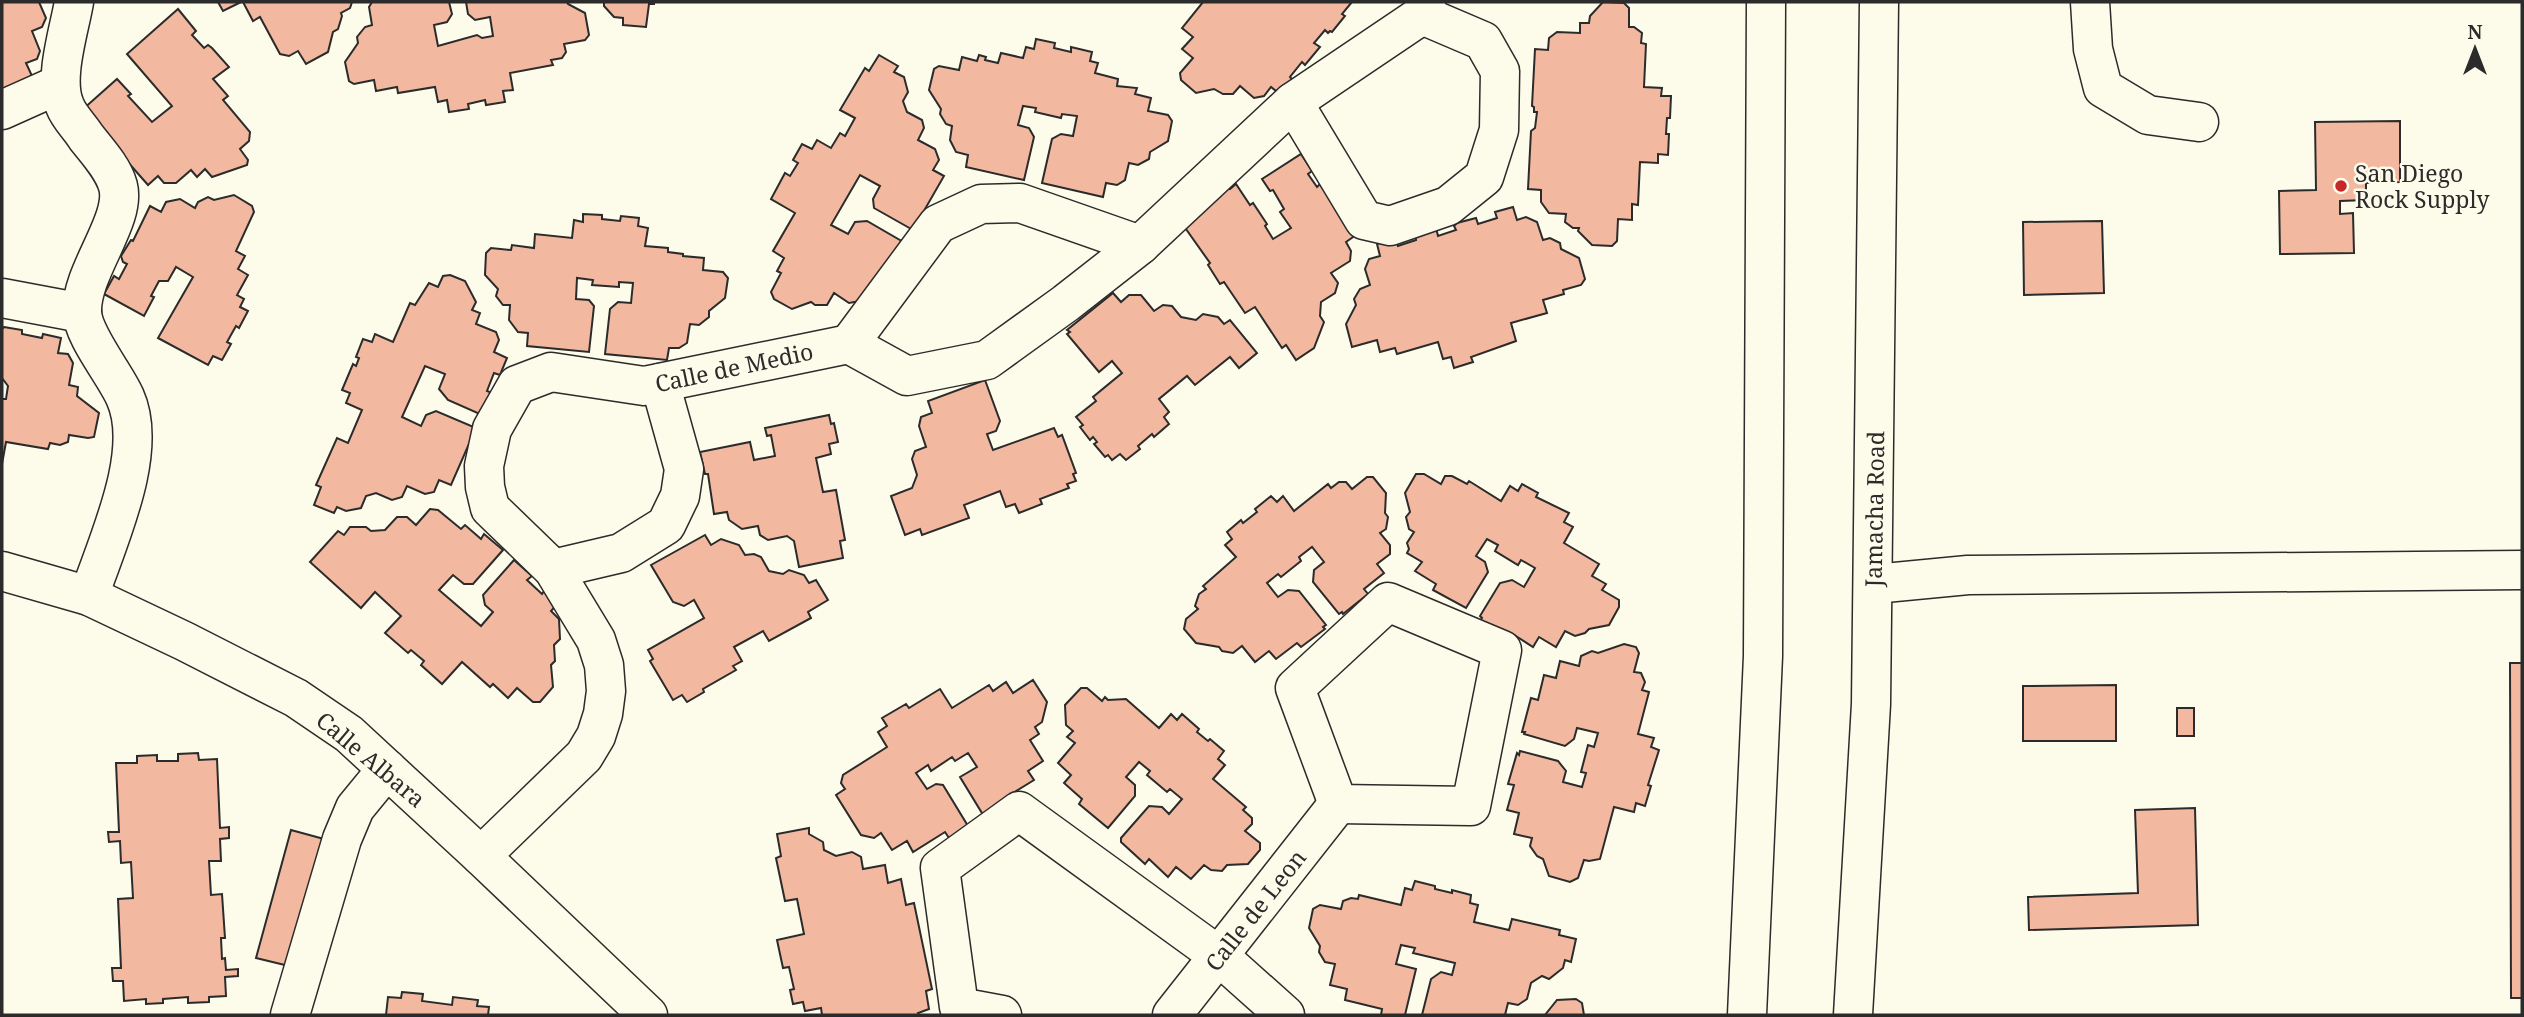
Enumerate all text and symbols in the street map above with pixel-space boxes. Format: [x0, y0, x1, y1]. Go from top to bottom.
north arrow [2440, 14, 2510, 84]
text: N [2468, 19, 2483, 45]
place label: San Diego Rock Supply [2355, 157, 2490, 215]
marker: San Diego Rock Supply [2333, 178, 2349, 194]
street label: Calle de Medio [652, 335, 816, 399]
street label: Jamacha Road [1857, 431, 1891, 588]
street label: Calle Albara [310, 704, 432, 814]
street label: Calle de Leon [1197, 842, 1313, 978]

